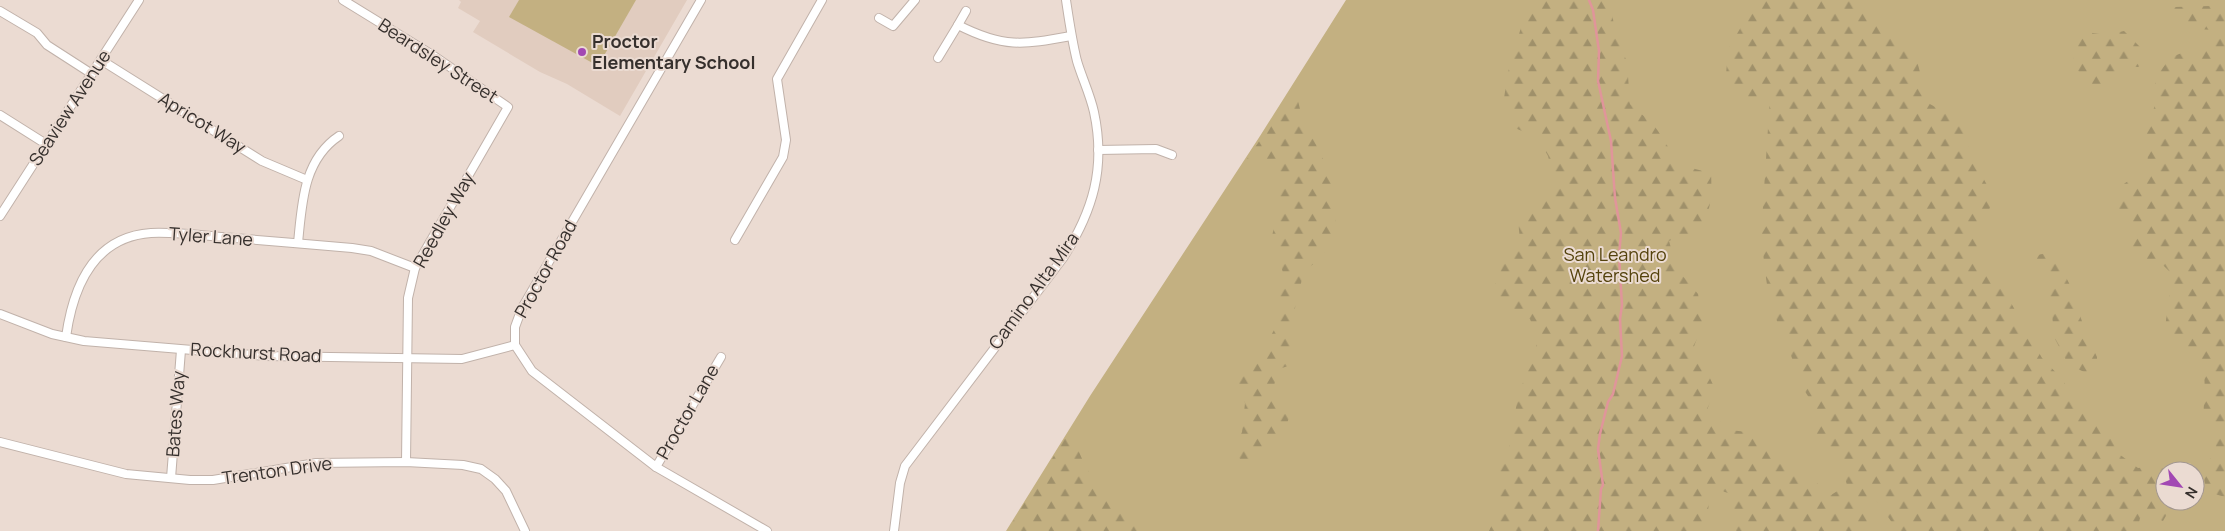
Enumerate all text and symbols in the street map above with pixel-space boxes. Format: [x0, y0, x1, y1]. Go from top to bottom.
street label: Beardsley Street [374, 12, 503, 108]
place label: Proctor Elementary School [592, 29, 755, 74]
street label: Seaview Avenue [23, 45, 116, 170]
marker: Proctor Elementary School [576, 46, 588, 58]
street label: Apricot Way [154, 86, 251, 159]
street label: Reedley Way [407, 167, 479, 272]
street label: Proctor Road [508, 215, 582, 322]
street label: Tyler Lane [168, 221, 254, 251]
street label: Camino Alta Mira [983, 227, 1084, 354]
park label: San Leandro Watershed [1563, 242, 1667, 287]
street label: Rockhurst Road [190, 337, 322, 367]
street label: Proctor Lane [650, 360, 724, 463]
street label: Bates Way [160, 369, 190, 458]
street label: Trenton Drive [220, 450, 333, 490]
north arrow [2155, 461, 2205, 511]
text: N [2181, 484, 2202, 502]

